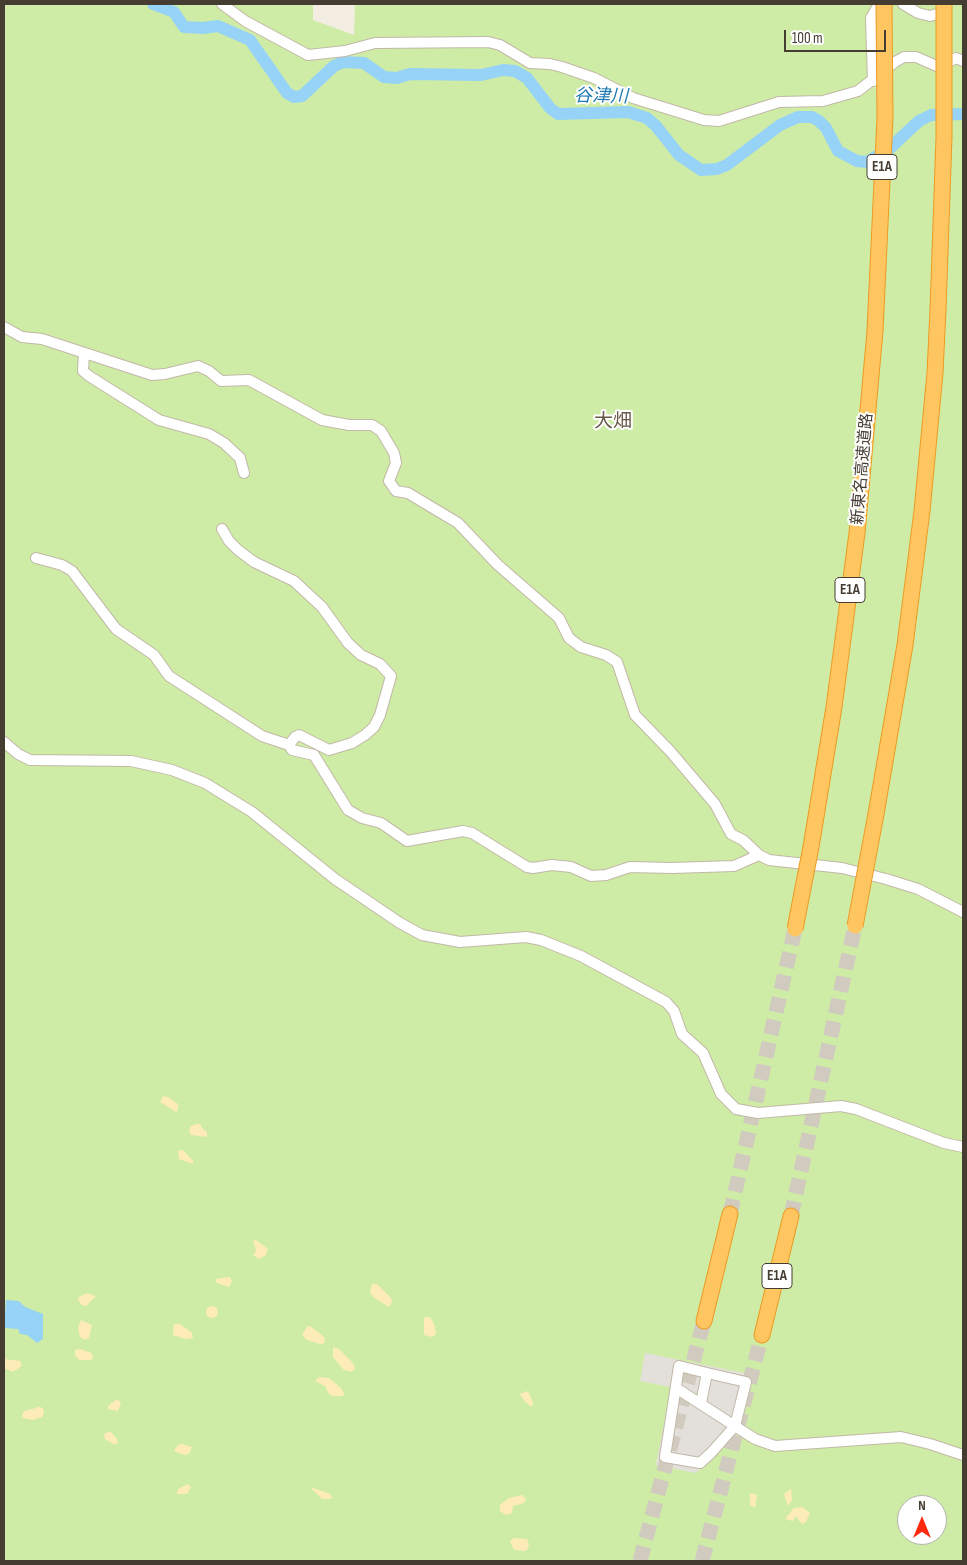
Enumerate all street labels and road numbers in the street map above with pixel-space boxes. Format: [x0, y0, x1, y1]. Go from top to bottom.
road number: E1A [867, 154, 897, 180]
street label: 新東名高速道路 [849, 412, 877, 526]
road number: E1A [835, 578, 865, 602]
road number: E1A [762, 1264, 792, 1288]

